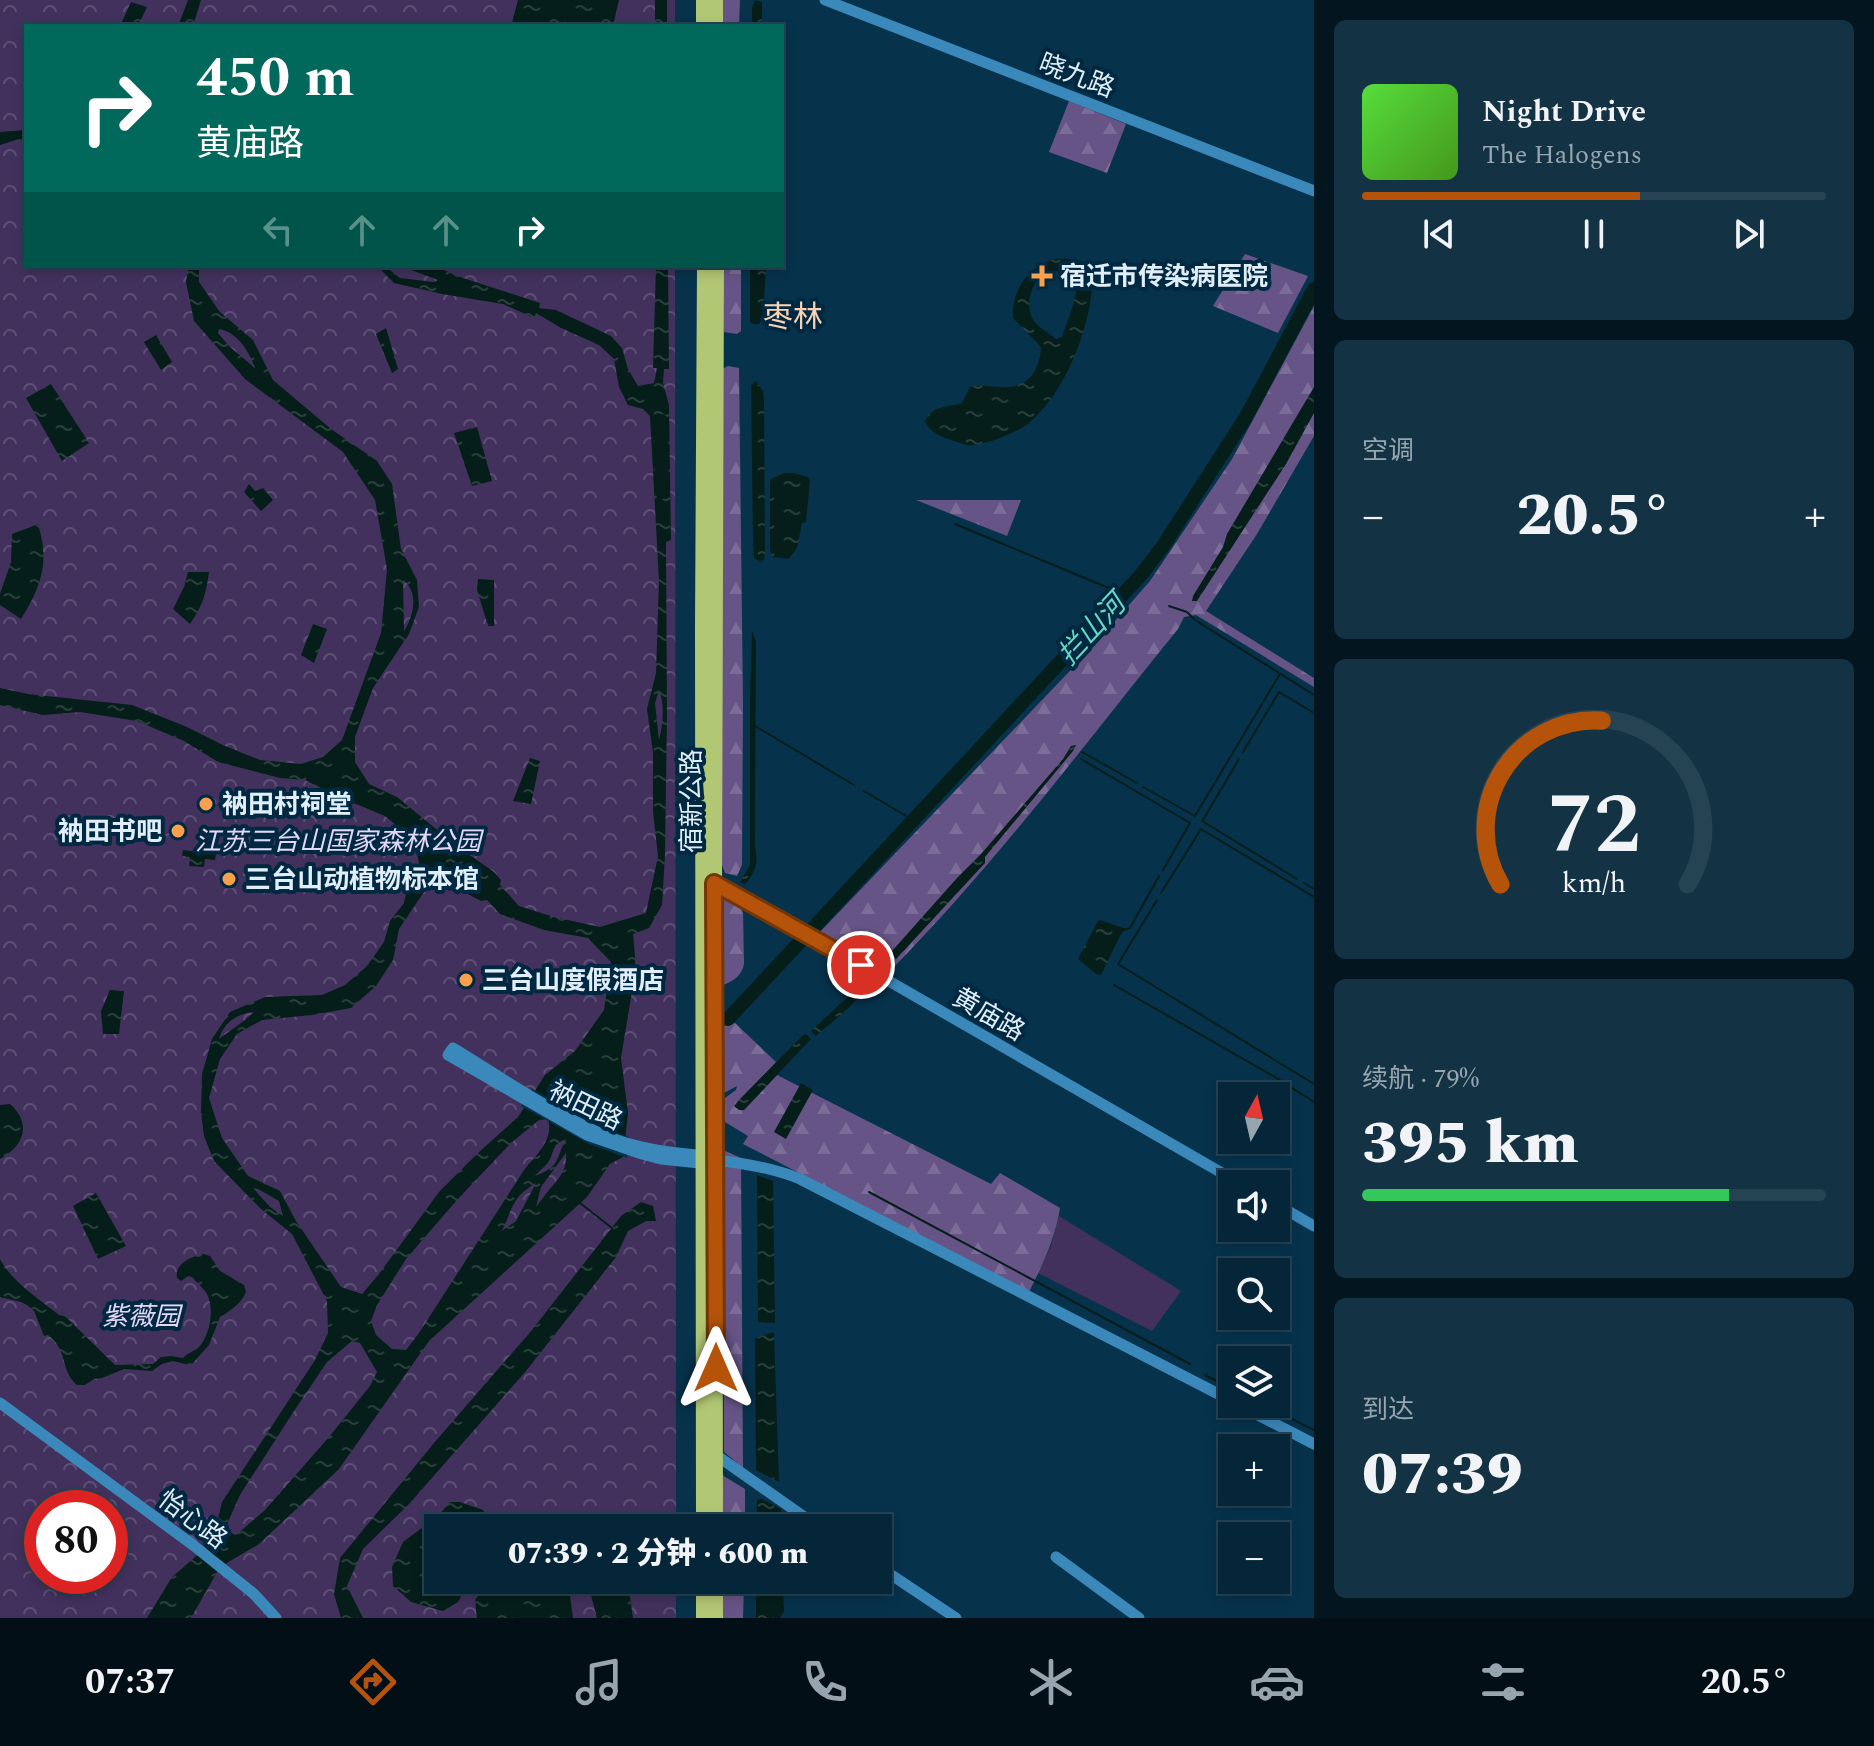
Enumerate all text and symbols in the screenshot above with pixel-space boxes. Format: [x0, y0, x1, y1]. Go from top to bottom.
text: 450 m [196, 36, 355, 121]
street label: 晓九路 [1033, 43, 1120, 109]
icon: right [64, 56, 168, 160]
text: Night Drive [1482, 89, 1646, 135]
text: 黄庙路 [196, 117, 304, 172]
text: The Halogens [1482, 135, 1642, 175]
icon: left [256, 208, 300, 252]
icon: ahead [340, 208, 384, 252]
icon: ahead [424, 208, 468, 252]
icon: right [508, 208, 552, 252]
icon: previous [1417, 212, 1461, 256]
icon: pause [1572, 212, 1616, 256]
icon: next [1727, 212, 1771, 256]
place label: 宿迁市传染病医院 [1060, 257, 1268, 297]
marker: 宿迁市传染病医院 [1031, 265, 1053, 287]
district label: 枣林 [763, 295, 823, 341]
text: 空调 [1362, 431, 1414, 471]
text: 20.5° [1517, 470, 1671, 562]
text: − [1362, 483, 1384, 550]
text: + [1804, 483, 1826, 550]
water label: 拦山河 [1048, 581, 1140, 675]
street label: 宿新公路 [672, 749, 712, 853]
text: 72 [1547, 763, 1641, 890]
place label: 衲田村祠堂 [222, 785, 352, 825]
marker: 衲田村祠堂 [197, 795, 215, 813]
place label: 衲田书吧 [58, 812, 162, 852]
marker: 衲田书吧 [169, 822, 187, 840]
park label: 江苏三台山国家森林公园 [195, 822, 485, 862]
place label: 三台山动植物标本馆 [245, 860, 479, 900]
text: km/h [1562, 862, 1626, 905]
marker: 三台山动植物标本馆 [220, 870, 238, 888]
pin [827, 931, 895, 999]
icon: arrive [839, 943, 883, 987]
place label: 三台山度假酒店 [482, 961, 664, 1001]
marker: 三台山度假酒店 [457, 971, 475, 989]
street label: 黄庙路 [945, 978, 1032, 1052]
text: 续航 · 79% [1362, 1059, 1479, 1099]
street label: 衲田路 [542, 1071, 629, 1141]
north arrow [1218, 1082, 1290, 1154]
map controls [1218, 1082, 1290, 1594]
text: 395 km [1362, 1098, 1579, 1190]
button: sound [1218, 1170, 1290, 1242]
button: search [1218, 1258, 1290, 1330]
park label: 紫薇园 [102, 1297, 184, 1337]
position arrow [674, 1326, 758, 1410]
button: layers [1218, 1346, 1290, 1418]
text: 到达 [1362, 1390, 1414, 1430]
text: 07:39 [1362, 1429, 1523, 1521]
button: + [1218, 1434, 1290, 1506]
street label: 怡心路 [149, 1480, 236, 1559]
speed limit sign: 80 [24, 1490, 128, 1594]
button: − [1218, 1522, 1290, 1594]
text: 07:39 · 2 分钟 · 600 m [508, 1531, 808, 1577]
icon: directions [345, 1654, 401, 1710]
icon: music [571, 1654, 627, 1710]
icon: phone [797, 1654, 853, 1710]
icon: climate [1023, 1654, 1079, 1710]
icon: car [1249, 1654, 1305, 1710]
icon: filters [1475, 1654, 1531, 1710]
text: 07:37 [85, 1655, 175, 1710]
text: 20.5° [1701, 1655, 1789, 1710]

